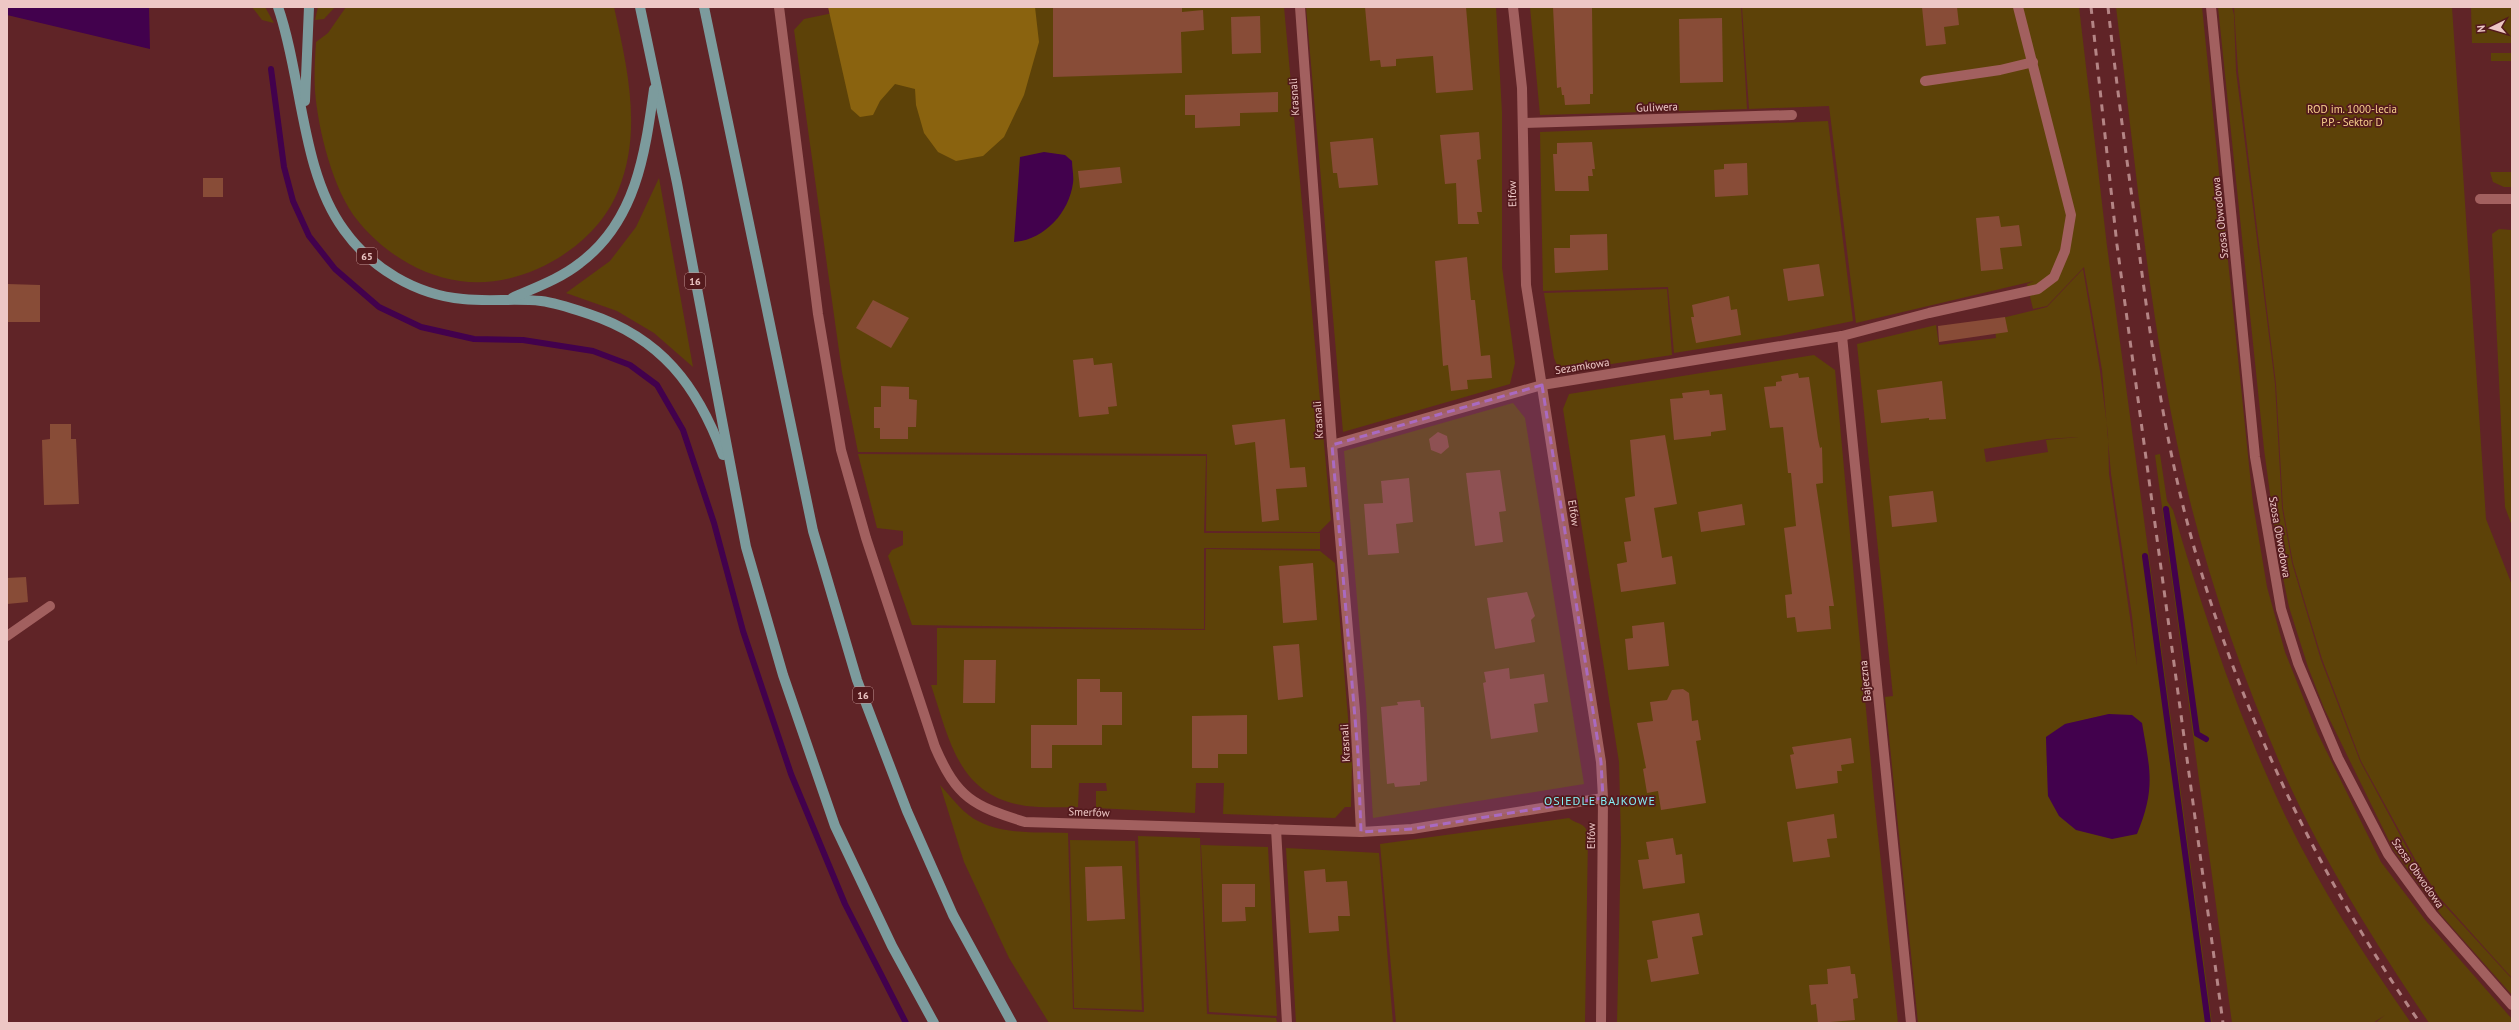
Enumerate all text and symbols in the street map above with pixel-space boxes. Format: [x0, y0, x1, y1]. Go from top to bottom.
north arrow [2471, 8, 2511, 48]
text: N [2474, 25, 2488, 33]
street label: Krasnali [1286, 78, 1302, 116]
street label: Guliwera [1636, 99, 1678, 115]
park label: ROD im. 1000-lecia P.P. - Sektor D [2307, 102, 2397, 129]
street label: Szosa Obwodowa [2209, 177, 2231, 259]
street label: Elfów [1505, 181, 1519, 207]
road number: 65 [357, 248, 377, 264]
road number: 16 [685, 273, 705, 289]
street label: Sezamkowa [1554, 355, 1610, 377]
street label: Krasnali [1310, 401, 1326, 439]
street label: Szosa Obwodowa [2266, 495, 2294, 579]
street label: Elfów [1565, 499, 1583, 527]
street label: Bajeczna [1856, 660, 1874, 702]
road number: 16 [853, 687, 873, 703]
street label: Krasnali [1337, 724, 1353, 762]
district label: OSIEDLE BAJKOWE [1544, 793, 1656, 808]
street label: Smerfów [1068, 804, 1110, 820]
street label: Elfów [1584, 823, 1598, 849]
street label: Szosa Obwodowa [2389, 835, 2447, 911]

